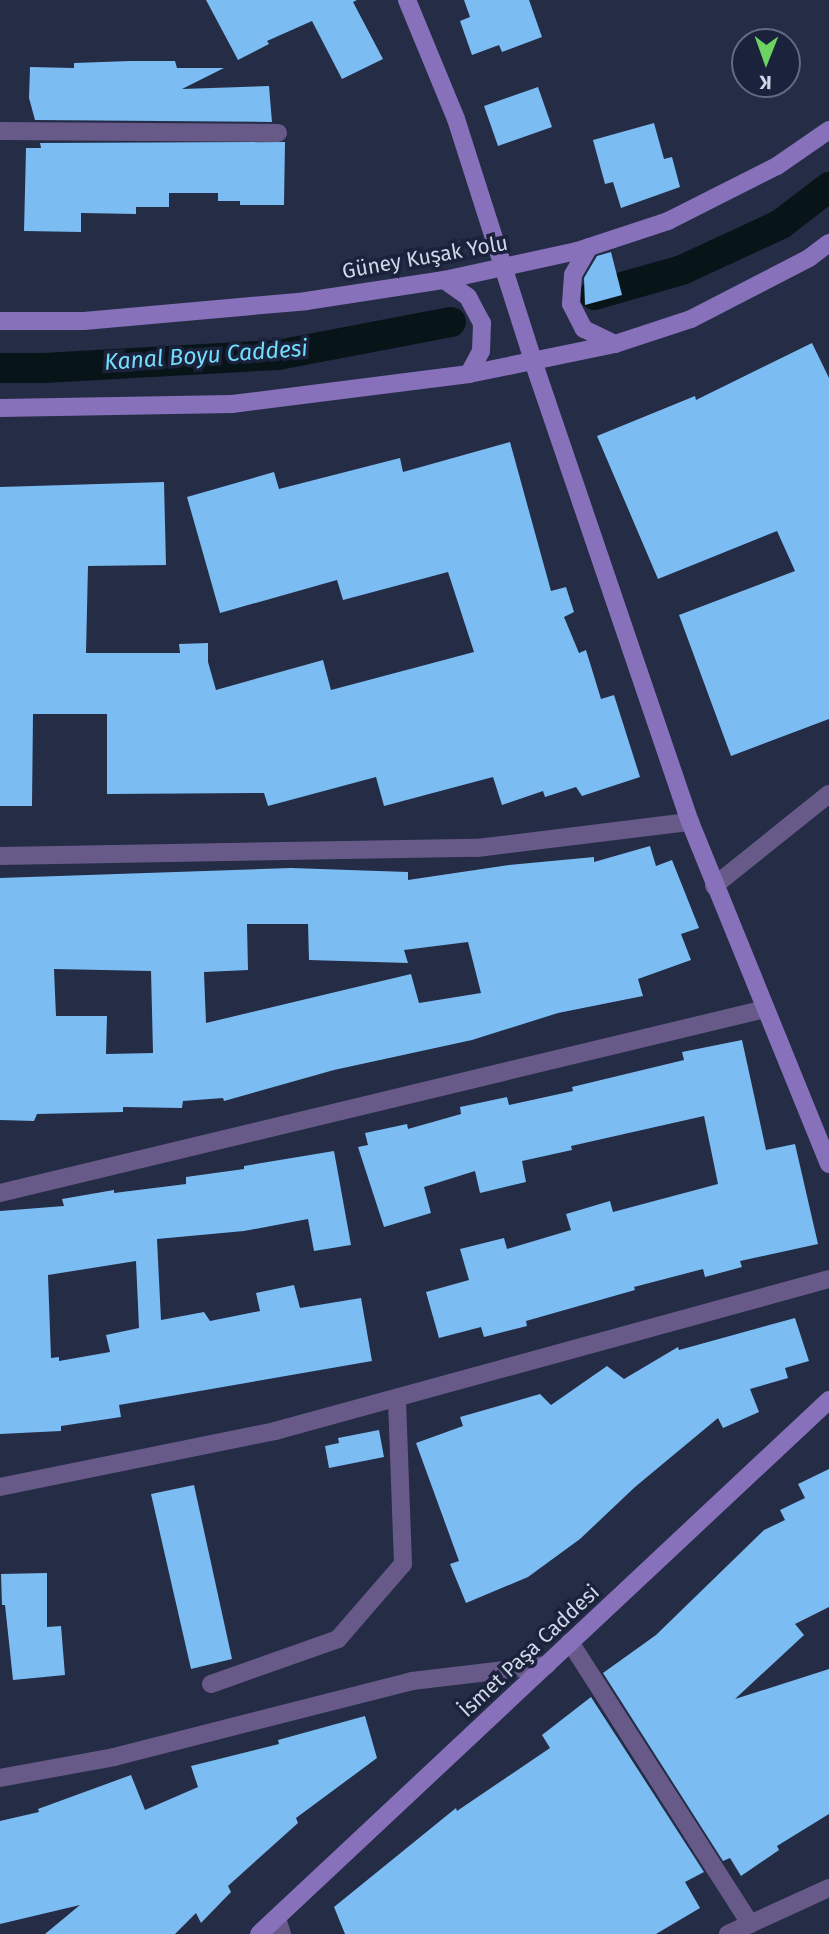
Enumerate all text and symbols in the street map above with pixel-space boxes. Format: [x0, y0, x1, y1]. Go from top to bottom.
north arrow [731, 28, 801, 98]
text: K [759, 71, 772, 94]
street label: Güney Kuşak Yolu [340, 230, 510, 284]
water label: Kanal Boyu Caddesi [103, 334, 309, 376]
street label: İsmet Paşa Caddesi [454, 1579, 604, 1723]

